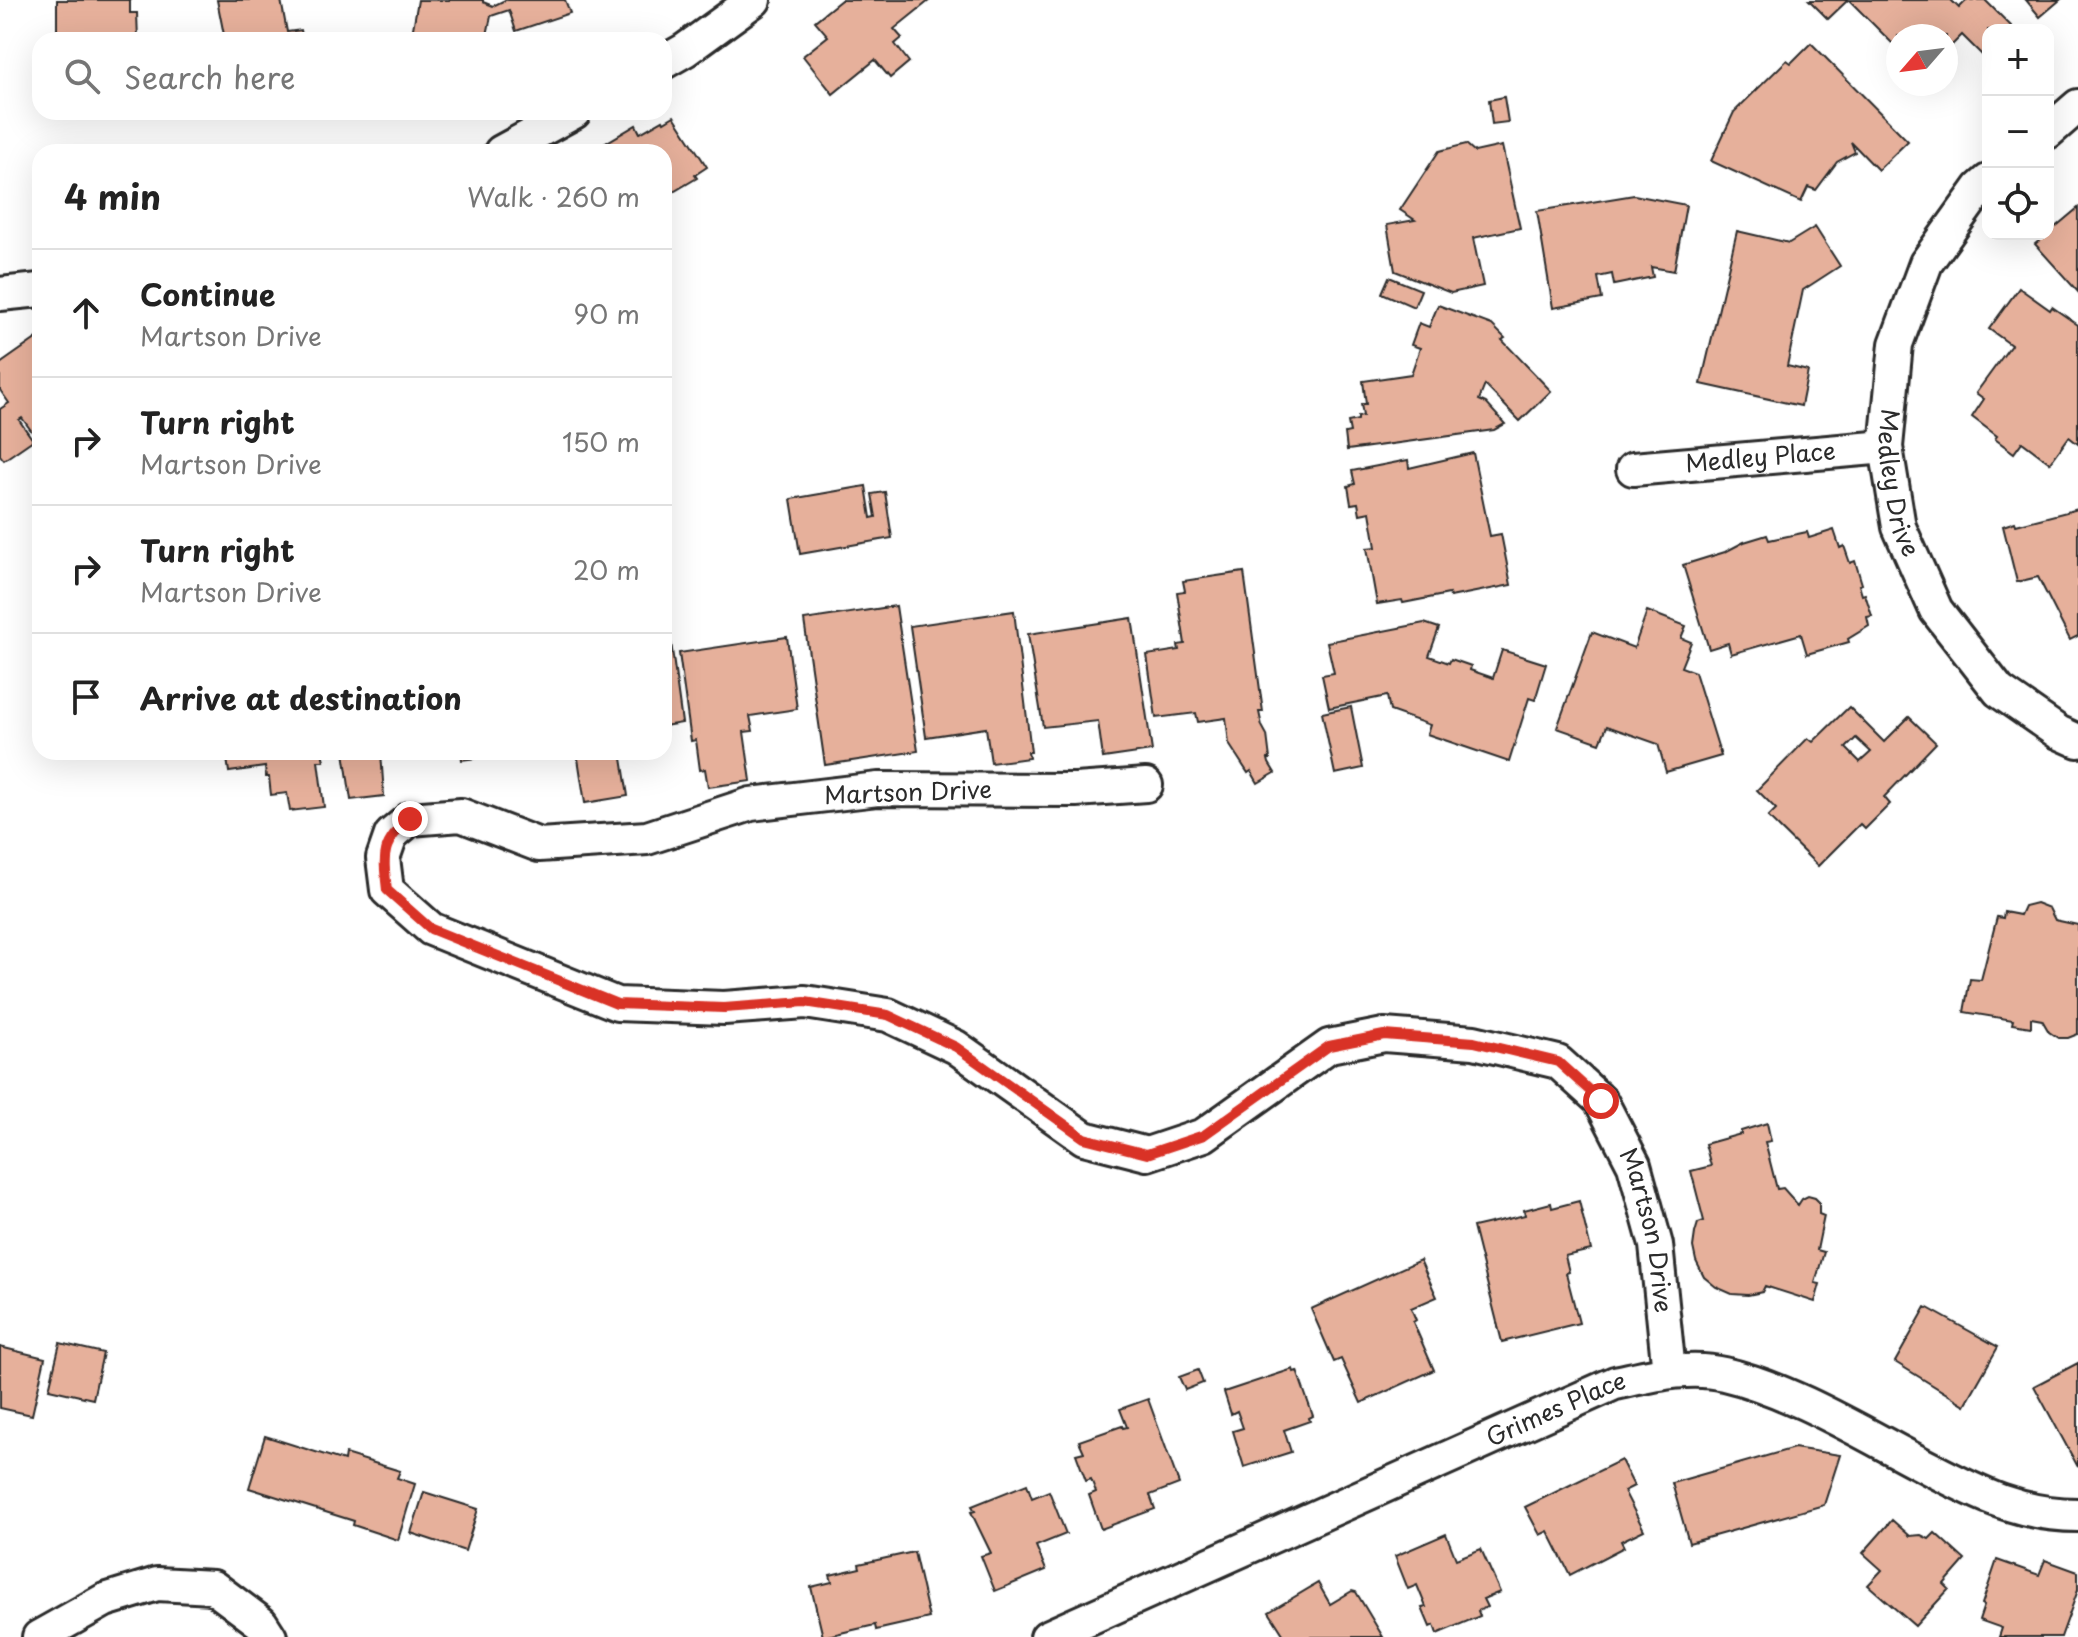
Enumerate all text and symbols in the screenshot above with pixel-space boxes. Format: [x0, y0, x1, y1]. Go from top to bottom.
north arrow [1886, 24, 1958, 96]
map controls [1982, 24, 2054, 240]
button: + [1982, 24, 2054, 96]
search box [32, 32, 672, 120]
icon: search [60, 54, 104, 98]
text: Search here [124, 54, 296, 99]
button: − [1982, 96, 2054, 168]
button: locate [1982, 168, 2054, 240]
text: 4 min [64, 170, 161, 222]
text: Walk · 260 m [467, 177, 640, 216]
text: Continue [140, 271, 275, 316]
icon: ahead [64, 291, 108, 335]
text: 90 m [573, 294, 640, 333]
text: Martson Drive [140, 316, 322, 355]
text: Turn right [140, 399, 295, 444]
street label: Medley Drive [1870, 408, 1930, 562]
icon: right [64, 419, 108, 463]
text: 150 m [562, 422, 640, 461]
street label: Medley Place [1684, 431, 1837, 480]
text: Martson Drive [140, 444, 322, 483]
text: Turn right [140, 527, 295, 572]
icon: right [64, 547, 108, 591]
text: 20 m [573, 550, 640, 589]
text: Martson Drive [140, 572, 322, 611]
icon: arrive [64, 675, 108, 719]
text: Arrive at destination [140, 675, 462, 720]
street label: Martson Drive [823, 770, 992, 812]
route end [392, 801, 428, 837]
route start [1583, 1083, 1619, 1119]
street label: Martson Drive [1612, 1141, 1683, 1314]
street label: Grimes Place [1480, 1361, 1629, 1454]

